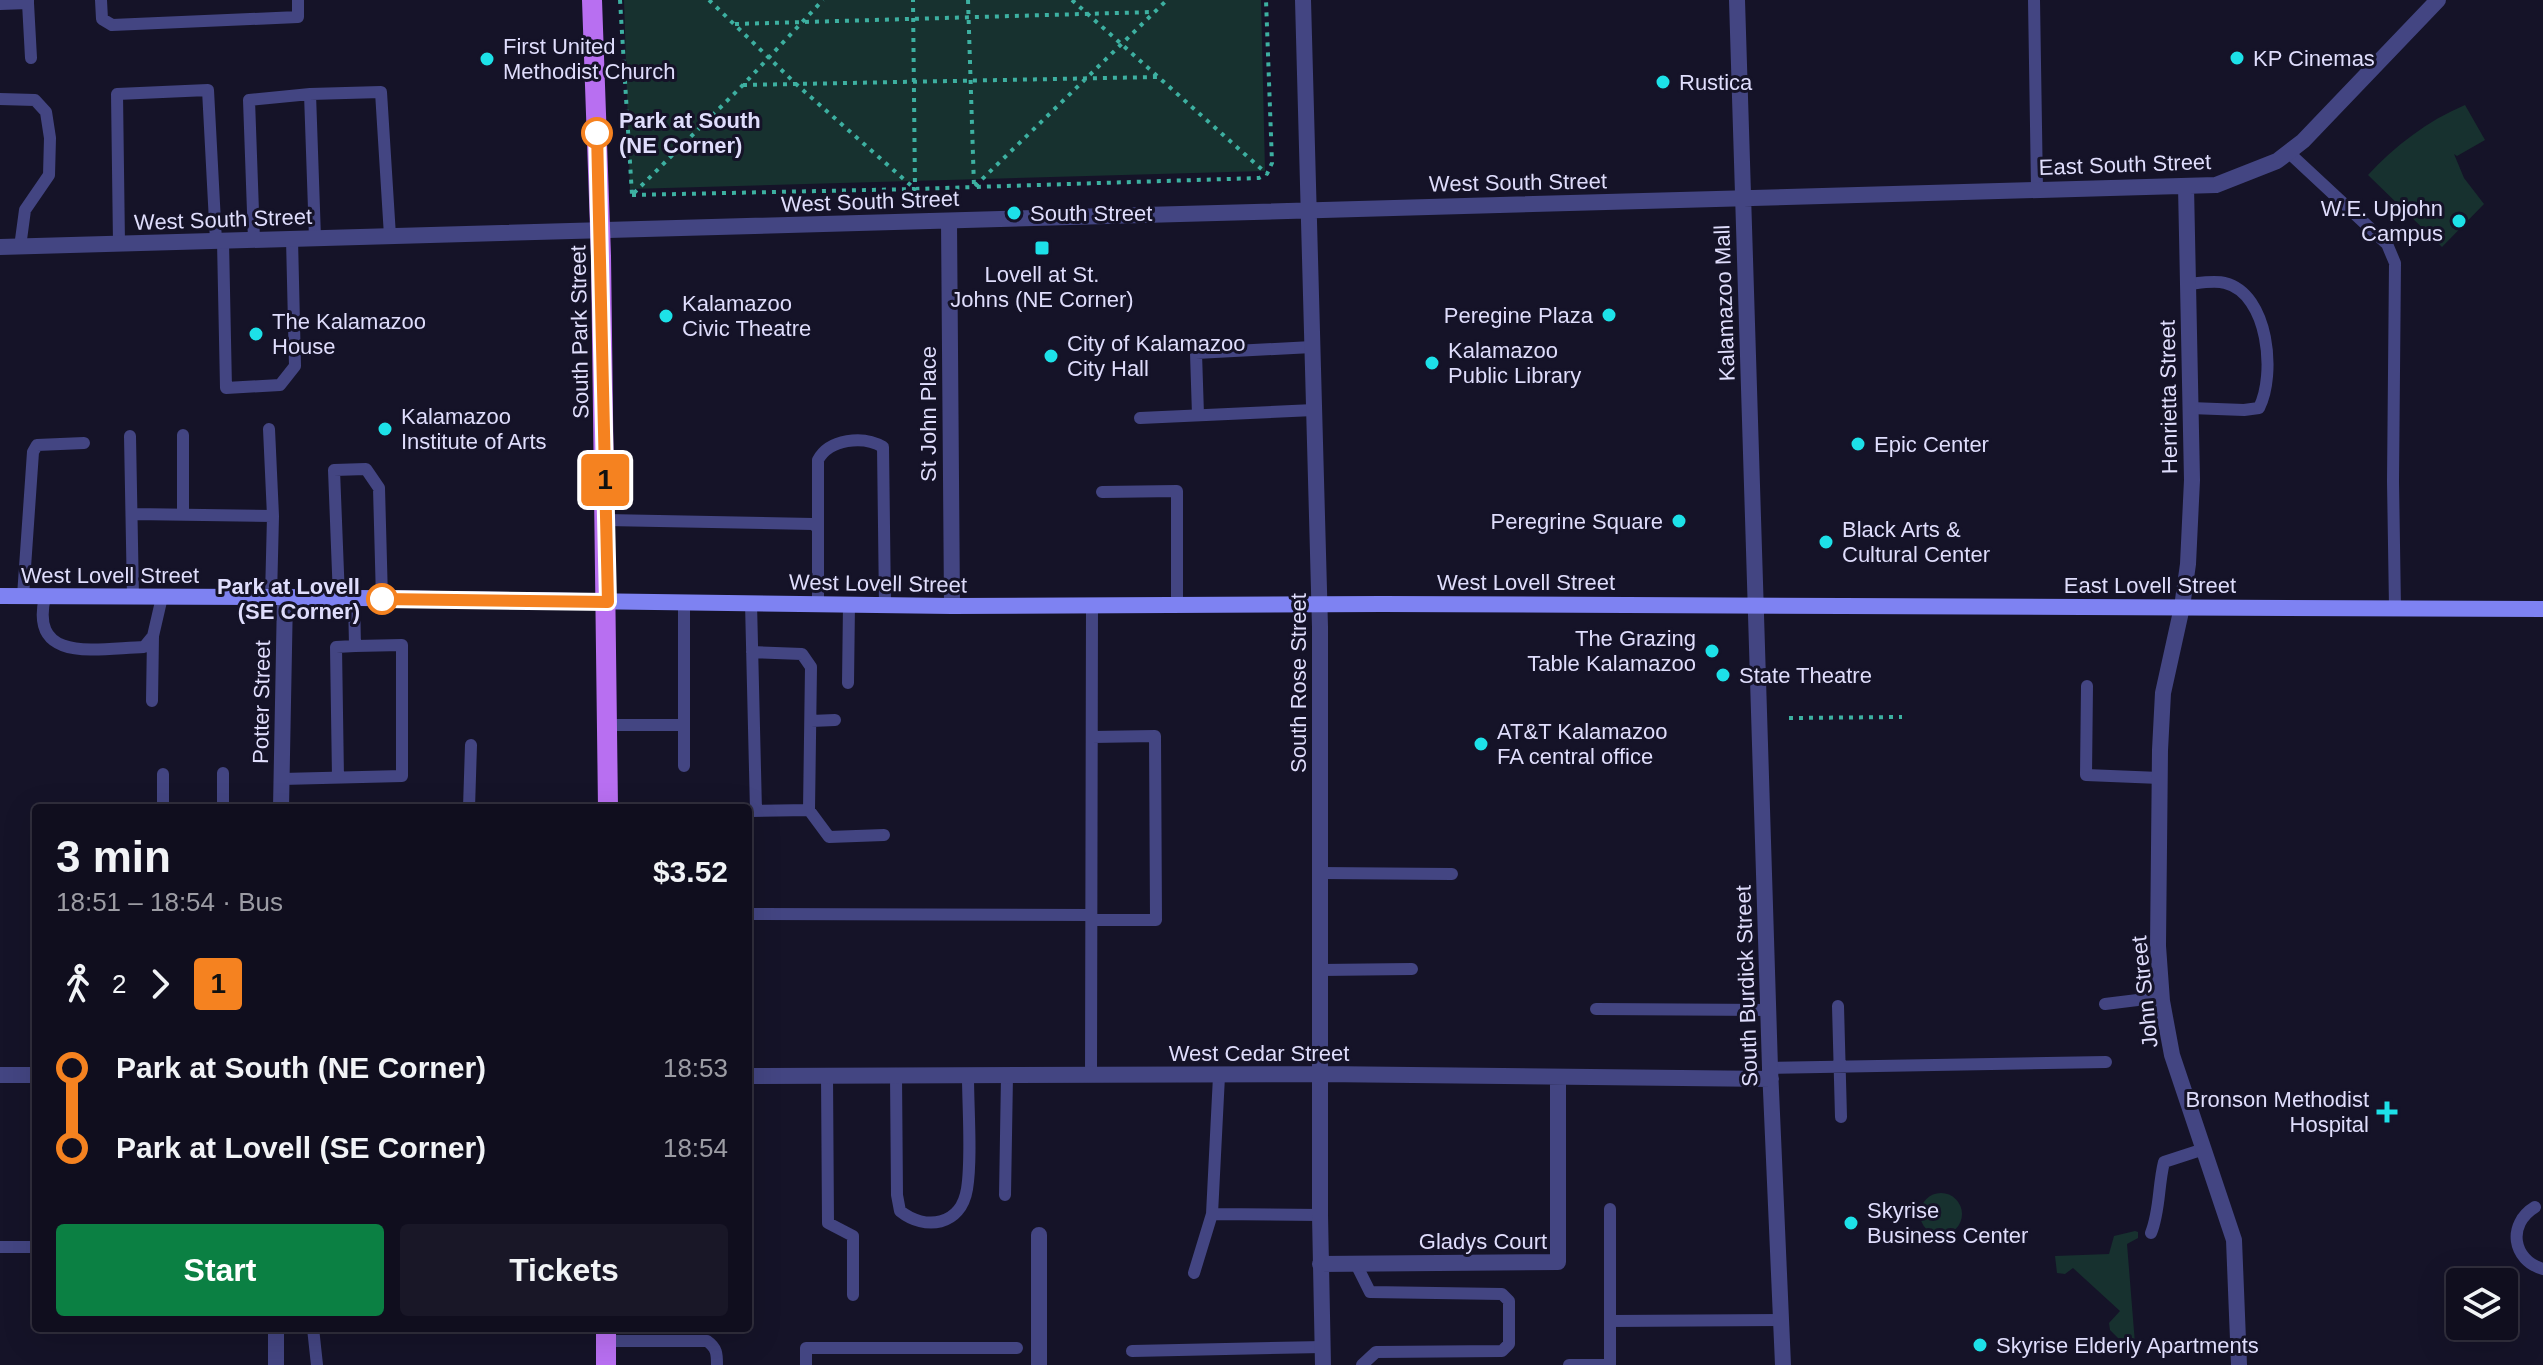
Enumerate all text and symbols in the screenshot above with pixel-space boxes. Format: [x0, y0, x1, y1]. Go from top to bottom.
place label: First United Methodist Church [503, 34, 675, 84]
place label: KP Cinemas [2253, 46, 2375, 71]
marker: KP Cinemas [2228, 49, 2246, 67]
marker: First United Methodist Church [478, 50, 496, 68]
place label: Rustica [1679, 70, 1753, 95]
marker: Rustica [1654, 73, 1672, 91]
place label: Park at South (NE Corner) [619, 108, 761, 158]
marker: Park at South (NE Corner) [582, 118, 612, 148]
street label: East South Street [2038, 149, 2212, 180]
street label: West South Street [1429, 168, 1607, 197]
street label: West South Street [781, 186, 959, 217]
place label: W.E. Upjohn Campus [2321, 196, 2443, 246]
place label: South Street [1030, 201, 1152, 226]
street label: West South Street [134, 204, 312, 235]
marker: South Street [1005, 204, 1023, 222]
marker: W.E. Upjohn Campus [2450, 212, 2468, 230]
street label: Kalamazoo Mall [1709, 224, 1740, 382]
marker: Lovell at St. Johns (NE Corner) [1033, 239, 1051, 257]
street label: South Park Street [565, 245, 594, 419]
place label: Lovell at St. Johns (NE Corner) [950, 262, 1134, 312]
place label: Kalamazoo Civic Theatre [682, 291, 811, 341]
place label: Peregine Plaza [1444, 303, 1594, 328]
marker: Peregine Plaza [1600, 306, 1618, 324]
marker: Kalamazoo Civic Theatre [657, 307, 675, 325]
place label: The Kalamazoo House [272, 309, 426, 359]
street label: Henrietta Street [2155, 320, 2182, 474]
marker: The Kalamazoo House [247, 325, 265, 343]
place label: City of Kalamazoo City Hall [1067, 331, 1246, 381]
place label: Kalamazoo Public Library [1448, 338, 1581, 388]
street label: St John Place [916, 346, 941, 482]
marker: City of Kalamazoo City Hall [1042, 347, 1060, 365]
marker: Kalamazoo Public Library [1423, 354, 1441, 372]
place label: Kalamazoo Institute of Arts [401, 404, 547, 454]
marker: Kalamazoo Institute of Arts [376, 420, 394, 438]
place label: Epic Center [1874, 432, 1989, 457]
marker: Epic Center [1849, 435, 1867, 453]
line badge: 1 [579, 454, 631, 506]
text: 1 [597, 464, 613, 495]
place label: Peregrine Square [1491, 509, 1663, 534]
marker: Peregrine Square [1670, 512, 1688, 530]
place label: Black Arts & Cultural Center [1842, 517, 1990, 567]
marker: Black Arts & Cultural Center [1817, 533, 1835, 551]
street label: West Lovell Street [21, 563, 199, 588]
street label: West Lovell Street [789, 569, 967, 598]
street label: West Lovell Street [1437, 570, 1615, 595]
street label: East Lovell Street [2064, 573, 2236, 598]
place label: Park at Lovell (SE Corner) [217, 574, 360, 624]
marker: Park at Lovell (SE Corner) [367, 584, 397, 614]
street label: South Rose Street [1286, 593, 1311, 773]
place label: The Grazing Table Kalamazoo [1527, 626, 1696, 676]
street label: Potter Street [248, 640, 275, 764]
marker: The Grazing Table Kalamazoo [1703, 642, 1721, 660]
place label: State Theatre [1739, 663, 1872, 688]
marker: State Theatre [1714, 666, 1732, 684]
place label: AT&T Kalamazoo FA central office [1497, 719, 1667, 769]
marker: AT&T Kalamazoo FA central office [1472, 735, 1490, 753]
text: 3 min [56, 832, 171, 881]
text: $3.52 [653, 855, 728, 888]
street label: South Burdick Street [1730, 885, 1763, 1087]
text: 18:51 – 18:54 · Bus [56, 887, 283, 917]
street label: John Street [2126, 935, 2163, 1049]
icon: walk [56, 962, 100, 1006]
icon: forward [138, 962, 182, 1006]
text: 1 [210, 968, 226, 999]
text: 2 [112, 969, 126, 999]
street label: West Cedar Street [1169, 1041, 1349, 1066]
text: Park at South (NE Corner) [116, 1051, 486, 1084]
text: 18:53 [663, 1053, 728, 1083]
place label: Bronson Methodist Hospital [2186, 1087, 2369, 1137]
marker: Bronson Methodist Hospital [2376, 1101, 2398, 1123]
text: Park at Lovell (SE Corner) [116, 1131, 486, 1164]
text: 18:54 [663, 1133, 728, 1163]
place label: Skyrise Business Center [1867, 1198, 2028, 1248]
marker: Skyrise Business Center [1842, 1214, 1860, 1232]
button: Start [56, 1224, 384, 1316]
button: Tickets [400, 1224, 728, 1316]
street label: Gladys Court [1419, 1229, 1547, 1254]
map controls [2446, 1268, 2518, 1340]
button: layers [2446, 1268, 2518, 1340]
place label: Skyrise Elderly Apartments [1996, 1333, 2259, 1358]
marker: Skyrise Elderly Apartments [1971, 1336, 1989, 1354]

